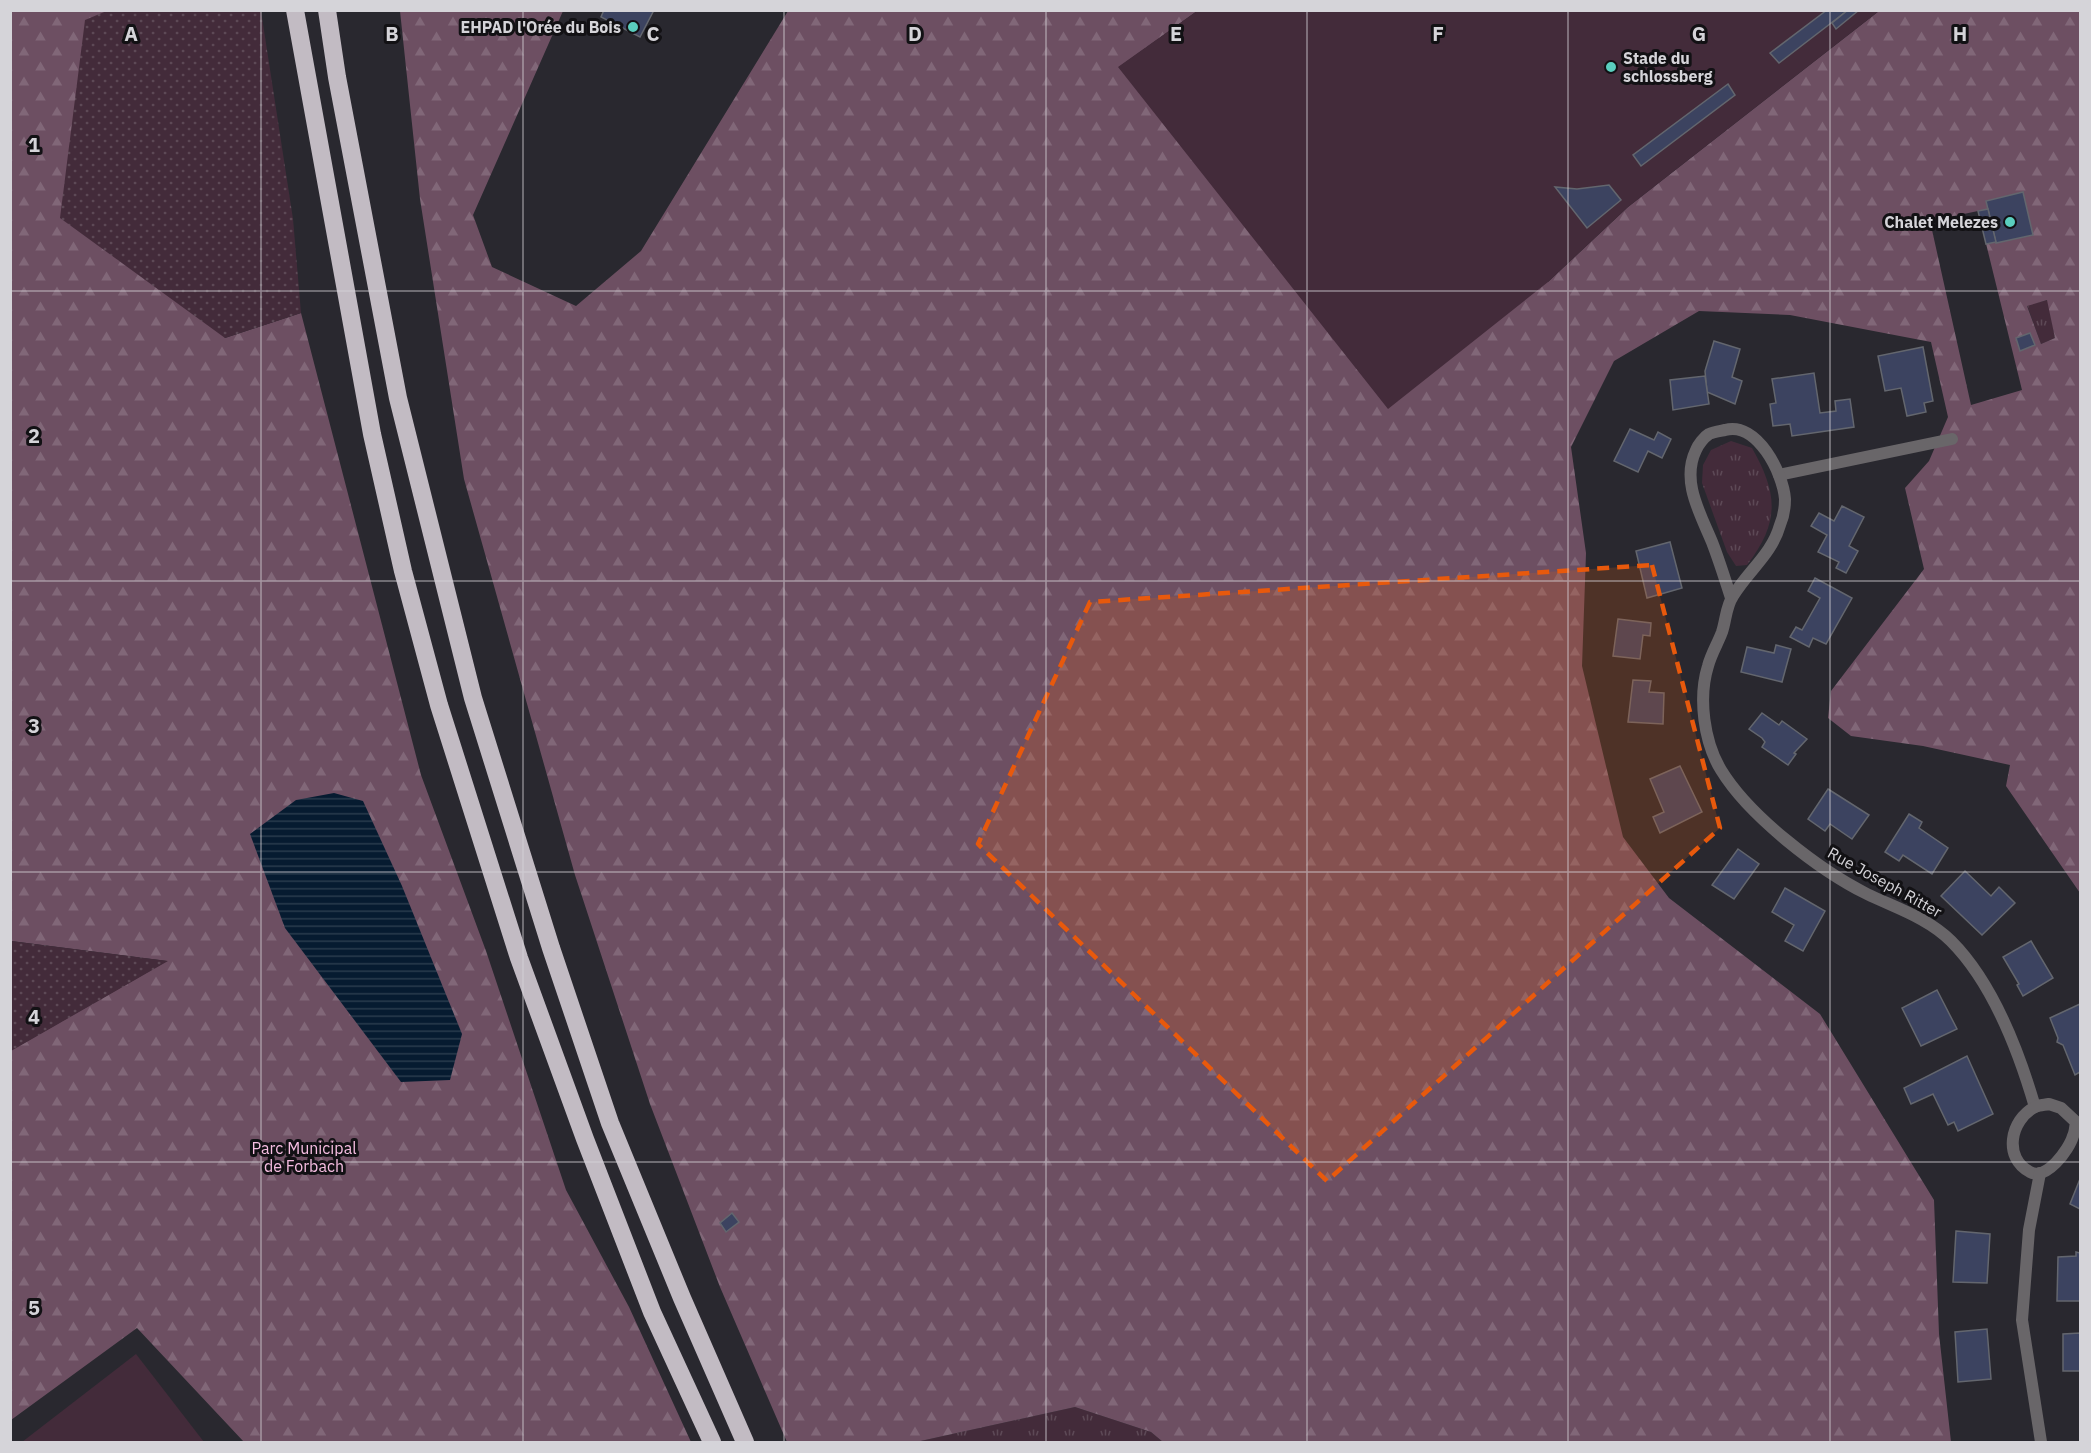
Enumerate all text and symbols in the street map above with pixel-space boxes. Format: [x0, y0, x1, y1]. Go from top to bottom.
place label: EHPAD l'Orée du Bois [461, 17, 621, 37]
text: A [124, 20, 138, 47]
text: B [385, 20, 399, 47]
marker: EHPAD l'Orée du Bois [626, 20, 640, 34]
text: C [646, 20, 660, 47]
text: D [908, 20, 922, 47]
text: E [1170, 20, 1182, 47]
text: F [1432, 20, 1444, 47]
text: G [1692, 20, 1706, 47]
text: H [1953, 20, 1967, 47]
place label: Stade du schlossberg [1623, 48, 1713, 86]
marker: Stade du schlossberg [1604, 60, 1618, 74]
text: 1 [28, 131, 40, 158]
place label: Chalet Melezes [1884, 212, 1998, 232]
marker: Chalet Melezes [2003, 215, 2017, 229]
text: 2 [28, 422, 40, 449]
text: 3 [28, 712, 40, 739]
street label: Rue Joseph Ritter [1824, 842, 1946, 922]
text: 4 [28, 1003, 40, 1030]
park label: Parc Municipal de Forbach [251, 1138, 357, 1176]
text: 5 [28, 1294, 40, 1321]

